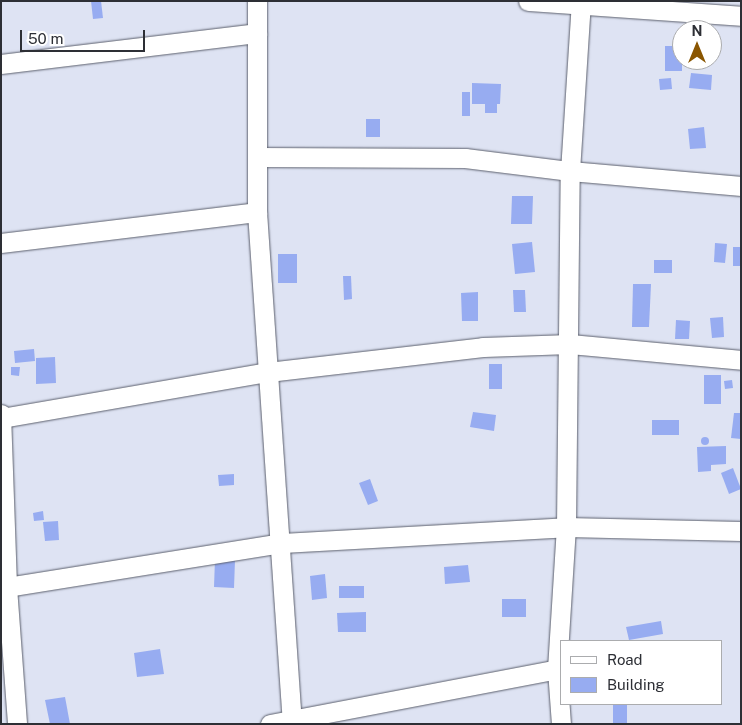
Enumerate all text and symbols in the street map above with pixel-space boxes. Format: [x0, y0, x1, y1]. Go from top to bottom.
scale bar [22, 20, 148, 52]
north arrow [672, 20, 722, 70]
text: N [692, 23, 702, 39]
text: 50 m [28, 30, 63, 47]
legend [560, 640, 722, 705]
text: Road [607, 651, 643, 668]
text: Building [607, 676, 665, 693]

